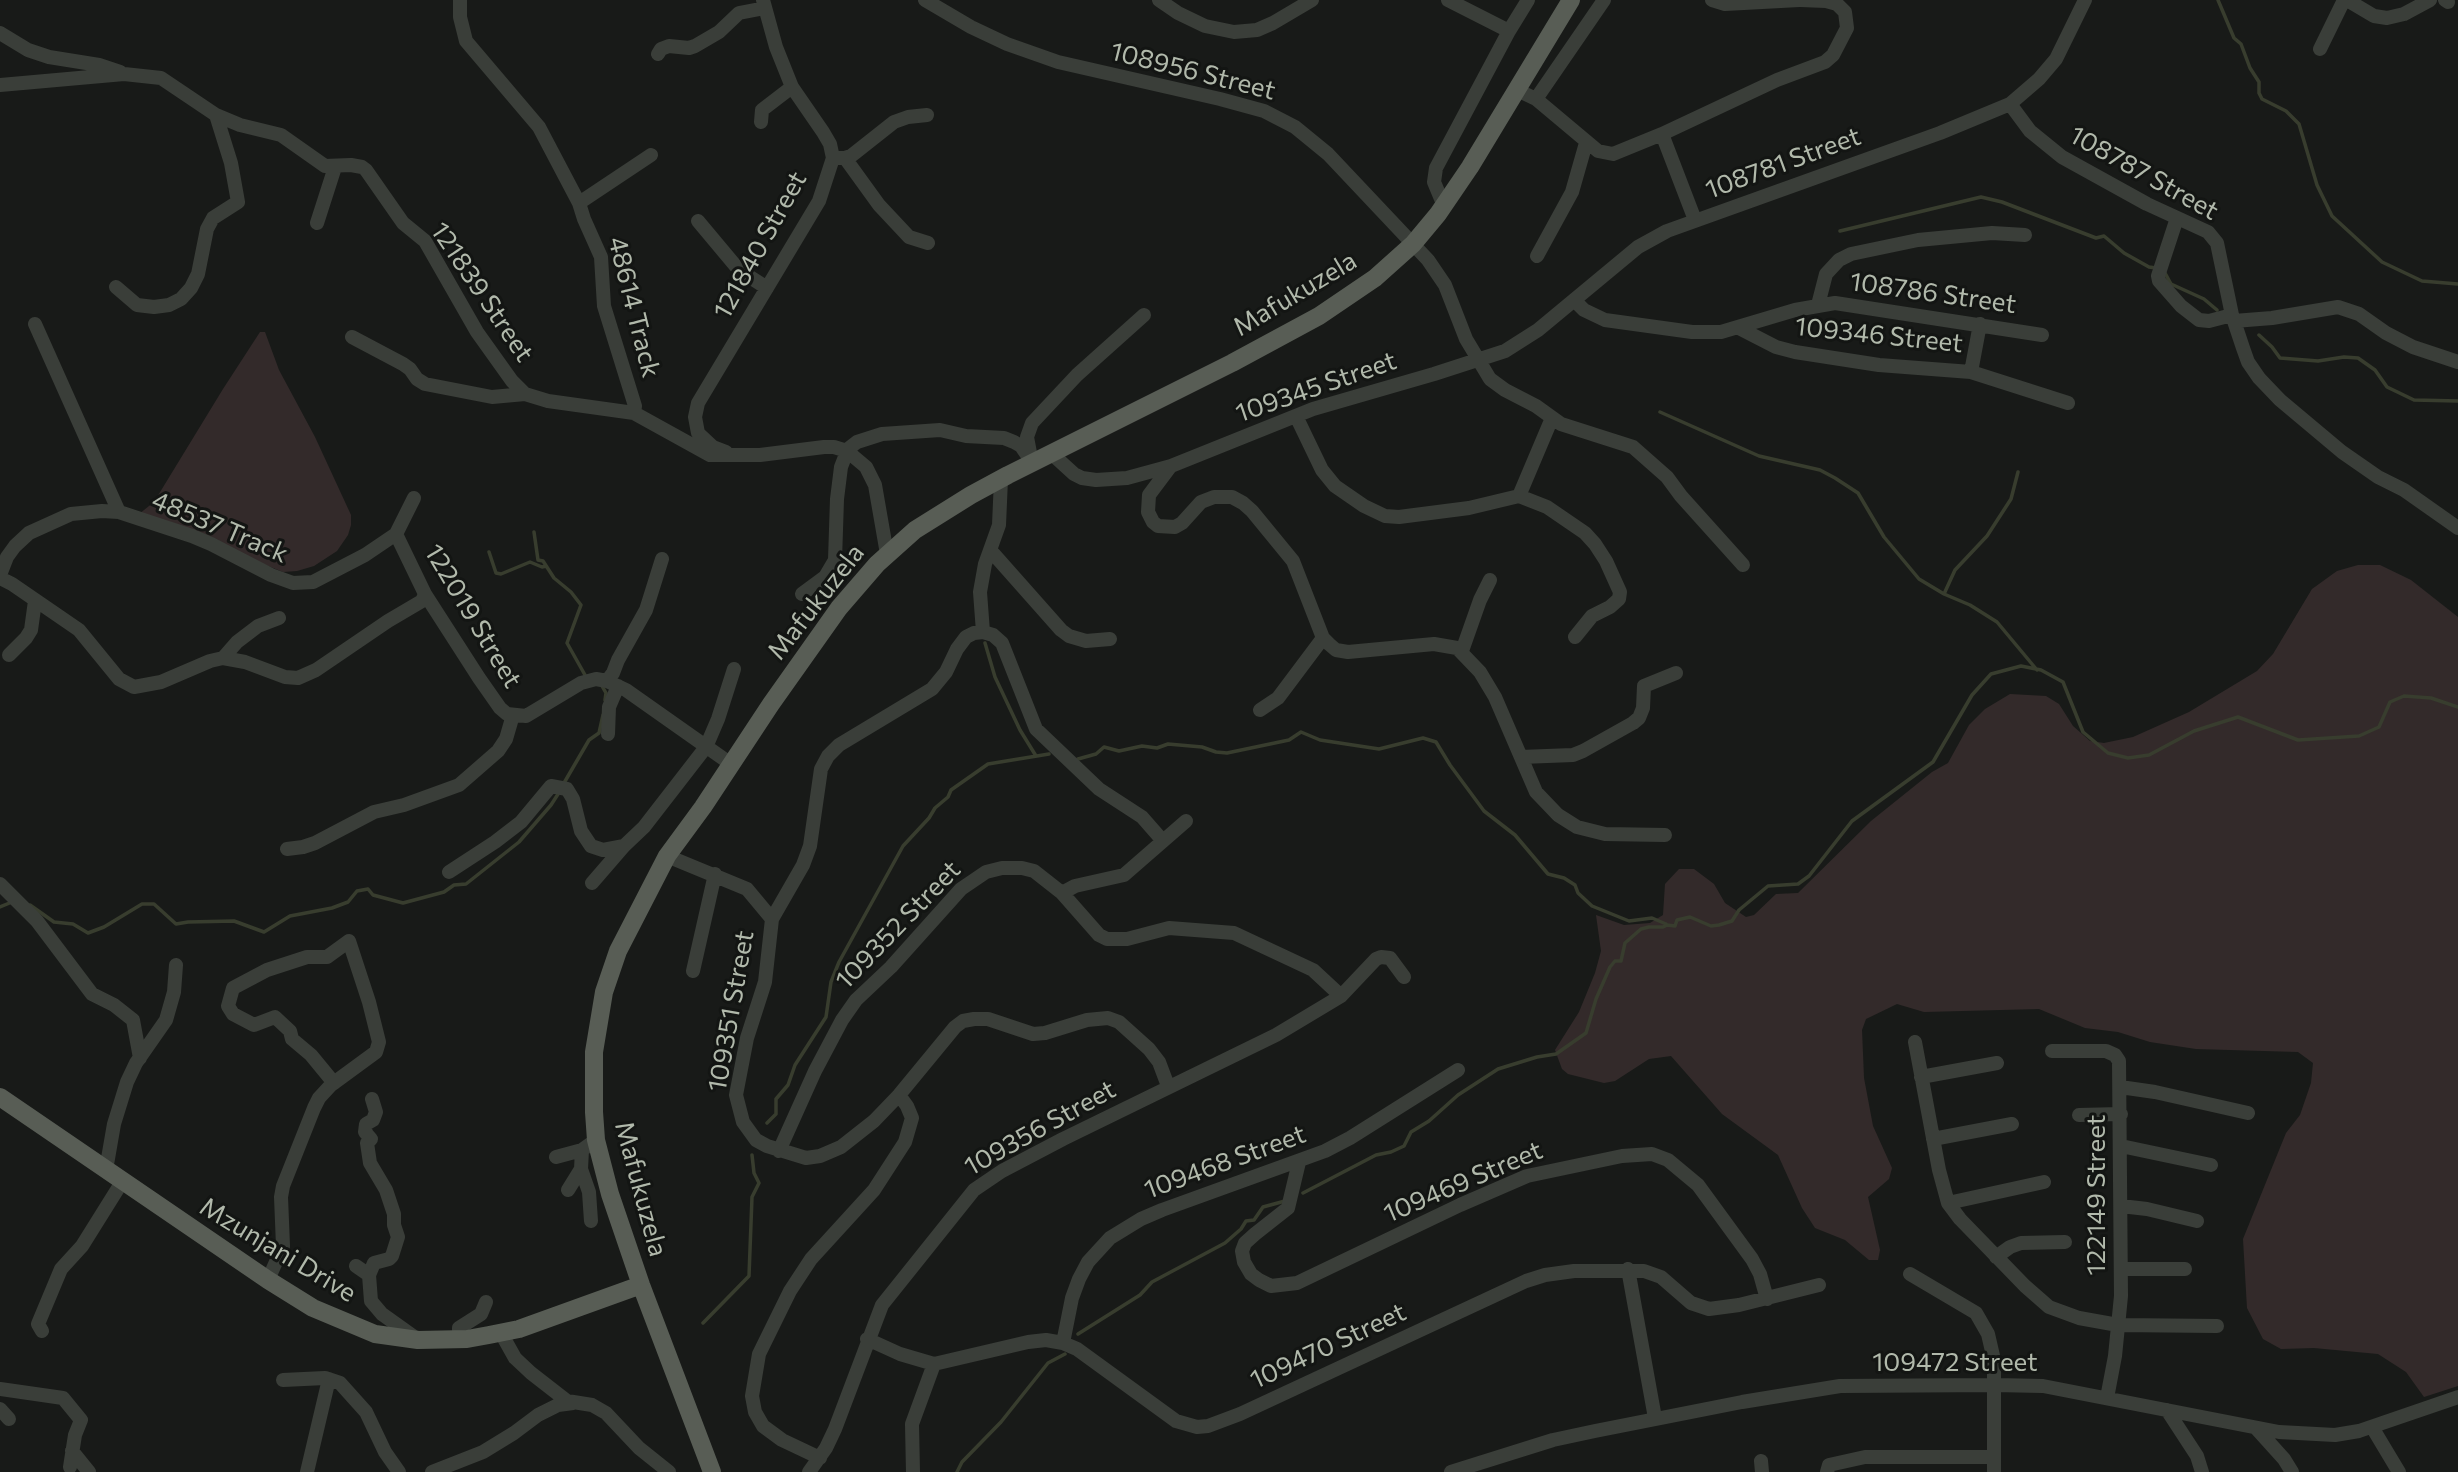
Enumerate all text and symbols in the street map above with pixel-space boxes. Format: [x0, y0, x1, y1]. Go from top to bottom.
street label: 108956 Street [1107, 35, 1279, 107]
street label: 108787 Street [2064, 119, 2224, 227]
street label: 108781 Street [1701, 121, 1865, 205]
street label: 121840 Street [707, 166, 813, 324]
street label: 121839 Street [424, 216, 540, 368]
street label: 48614 Track [601, 233, 667, 381]
street label: Mafukuzela [1228, 245, 1362, 343]
street label: 108786 Street [1848, 266, 2018, 320]
street label: 109346 Street [1794, 311, 1964, 359]
street label: 109345 Street [1232, 345, 1400, 429]
street label: 48537 Track [147, 484, 293, 570]
street label: 122019 Street [418, 538, 528, 694]
street label: Mafukuzela [761, 538, 871, 666]
street label: 109352 Street [829, 854, 967, 996]
street label: 109351 Street [701, 928, 761, 1094]
street label: 109356 Street [959, 1074, 1121, 1182]
street label: 122149 Street [2080, 1115, 2112, 1275]
street label: Mafukuzela [608, 1118, 674, 1260]
street label: 109468 Street [1140, 1118, 1310, 1206]
street label: 109469 Street [1379, 1135, 1547, 1229]
street label: Mzunjani Drive [194, 1191, 362, 1309]
street label: 109470 Street [1245, 1296, 1411, 1396]
street label: 109472 Street [1872, 1346, 2038, 1378]

